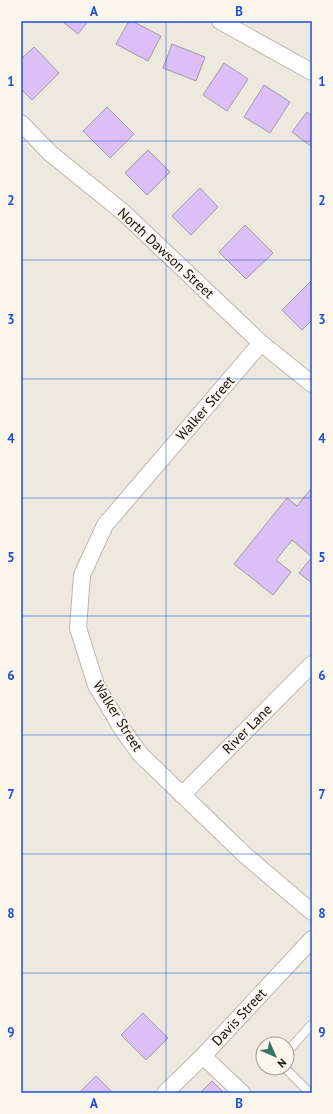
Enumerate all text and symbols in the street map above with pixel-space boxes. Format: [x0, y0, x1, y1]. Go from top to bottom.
text: A [90, 3, 98, 20]
text: B [235, 3, 243, 20]
text: 1 [7, 73, 15, 90]
text: 1 [318, 73, 326, 90]
text: 2 [7, 192, 15, 209]
text: 2 [318, 192, 326, 209]
street label: North Dawson Street [114, 204, 218, 302]
text: 3 [7, 311, 15, 328]
text: 3 [318, 311, 326, 328]
street label: Walker Street [172, 372, 238, 444]
text: 4 [7, 430, 15, 447]
text: 4 [318, 430, 326, 447]
text: 5 [7, 549, 15, 566]
text: 5 [318, 549, 326, 566]
text: 6 [7, 667, 15, 684]
text: 6 [318, 667, 326, 684]
street label: Walker Street [89, 677, 147, 755]
street label: River Lane [218, 700, 276, 758]
text: 7 [7, 786, 15, 803]
text: 7 [318, 786, 326, 803]
text: 8 [7, 905, 15, 922]
text: 8 [318, 905, 326, 922]
street label: Davis Street [208, 984, 270, 1049]
text: 9 [7, 1024, 15, 1041]
text: 9 [318, 1024, 326, 1041]
north arrow [255, 1036, 295, 1076]
text: N [275, 1056, 290, 1071]
text: A [90, 1095, 98, 1112]
text: B [235, 1095, 243, 1112]

